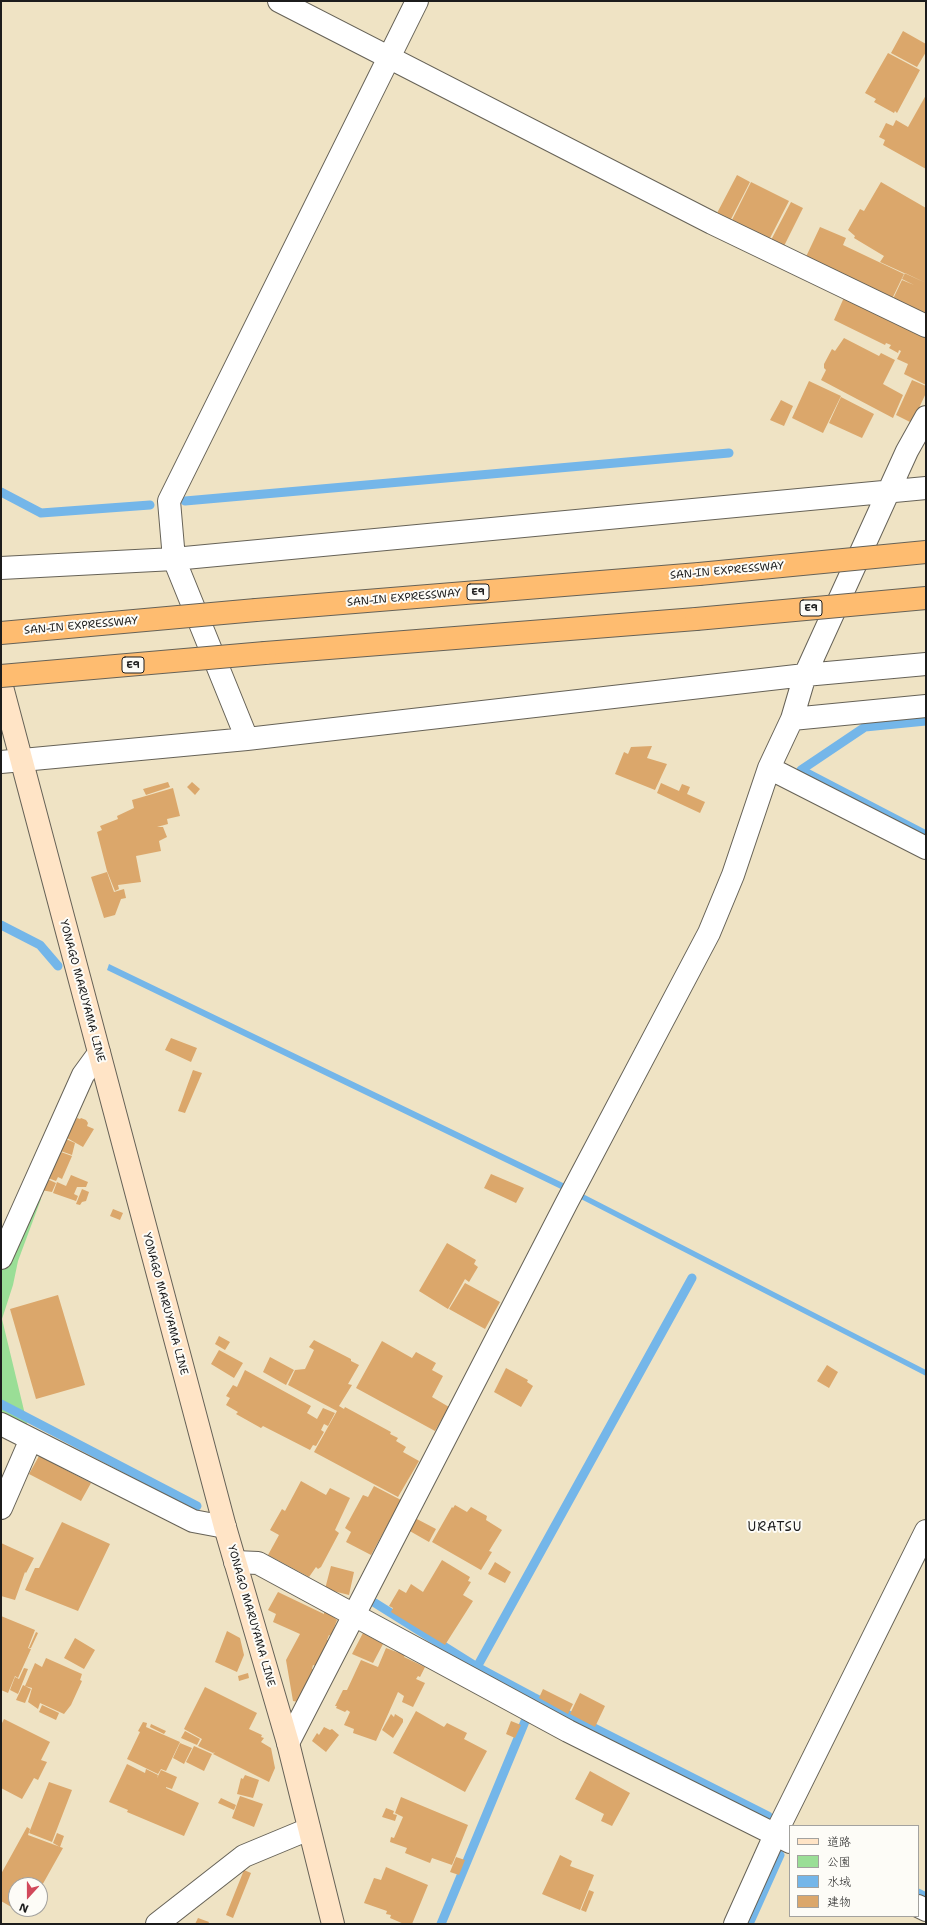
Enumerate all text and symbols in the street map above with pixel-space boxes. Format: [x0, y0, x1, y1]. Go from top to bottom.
street label: SAN-IN EXPRESSWAY [669, 559, 785, 583]
road number: E9 [467, 584, 489, 600]
street label: SAN-IN EXPRESSWAY [346, 586, 462, 610]
road number: E9 [800, 600, 822, 616]
street label: SAN-IN EXPRESSWAY [23, 614, 139, 638]
road number: E9 [122, 657, 144, 673]
street label: YONAGO MARUYAMA LINE [57, 918, 107, 1064]
street label: YONAGO MARUYAMA LINE [140, 1231, 190, 1377]
district label: URATSU [748, 1520, 802, 1536]
street label: YONAGO MARUYAMA LINE [224, 1544, 278, 1688]
legend [789, 1825, 919, 1917]
text: 道路 [827, 1834, 851, 1850]
text: 公園 [827, 1854, 851, 1870]
text: 水域 [827, 1874, 851, 1890]
north arrow [8, 1877, 48, 1917]
text: 建物 [827, 1894, 851, 1910]
text: N [17, 1899, 31, 1916]

